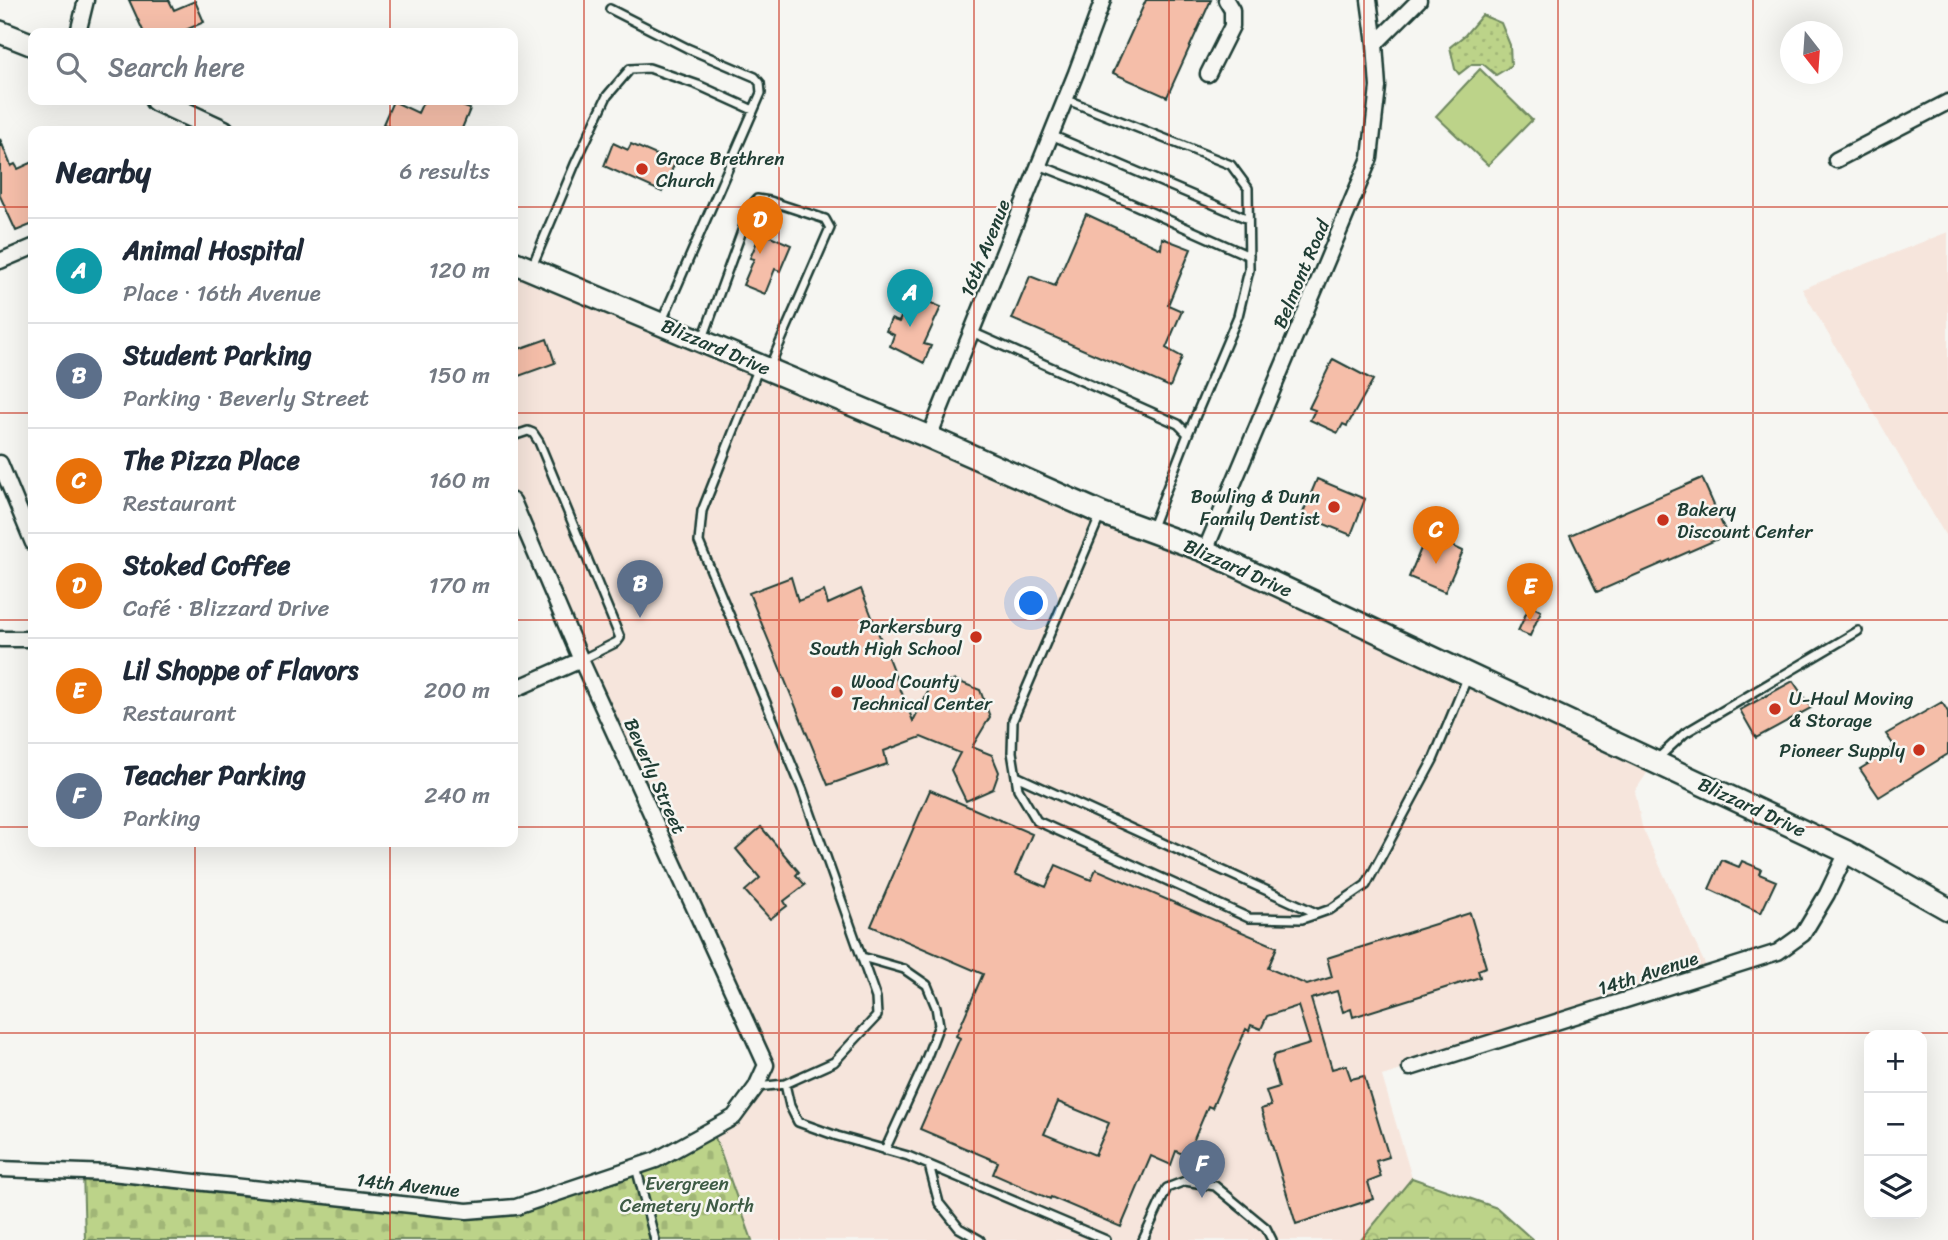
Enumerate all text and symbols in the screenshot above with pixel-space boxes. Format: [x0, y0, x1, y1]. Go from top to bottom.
north arrow [1780, 21, 1843, 84]
search box [28, 28, 518, 105]
text: Search here [108, 44, 245, 90]
icon: search [52, 48, 90, 86]
place label: Grace Brethren Church [656, 142, 785, 197]
text: Nearby [56, 145, 151, 199]
text: 6 results [400, 151, 490, 192]
marker: Grace Brethren Church [634, 161, 650, 177]
street label: 16th Avenue [950, 194, 1020, 302]
pin: D [737, 196, 783, 254]
street label: Belmont Road [1263, 214, 1339, 334]
text: Animal Hospital [123, 227, 304, 273]
text: A [71, 250, 87, 291]
text: 120 m [429, 250, 490, 291]
pin: A [887, 269, 933, 327]
text: Place · 16th Avenue [123, 273, 321, 314]
street label: Blizzard Drive [656, 309, 776, 385]
text: Student Parking [123, 332, 312, 378]
text: B [72, 355, 86, 396]
text: 150 m [428, 355, 490, 396]
text: Parking · Beverly Street [123, 378, 369, 419]
text: The Pizza Place [123, 437, 300, 483]
text: C [72, 460, 86, 501]
text: 160 m [429, 460, 490, 501]
place label: Bowling & Dunn Family Dentist [1191, 480, 1320, 535]
text: Restaurant [123, 483, 237, 524]
place label: Bakery Discount Center [1677, 493, 1814, 548]
marker: Bowling & Dunn Family Dentist [1326, 499, 1342, 515]
pin: C [1413, 506, 1459, 564]
marker: Bakery Discount Center [1655, 512, 1671, 528]
street label: Blizzard Drive [1178, 529, 1298, 607]
text: Stoked Coffee [123, 542, 290, 588]
pin: B [617, 560, 663, 618]
pin: E [1507, 563, 1553, 621]
text: D [72, 565, 86, 606]
text: 170 m [429, 565, 490, 606]
your location [1014, 586, 1048, 620]
text: Café · Blizzard Drive [123, 588, 329, 629]
place label: Parkersburg South High School [810, 610, 963, 665]
marker: Parkersburg South High School [968, 629, 984, 645]
text: Lil Shoppe of Flavors [123, 647, 358, 693]
place label: Wood County Technical Center [851, 665, 993, 720]
text: E [73, 670, 85, 711]
text: 200 m [424, 670, 490, 711]
place label: U-Haul Moving & Storage [1789, 682, 1914, 737]
marker: Wood County Technical Center [829, 684, 845, 700]
text: Restaurant [123, 693, 237, 734]
marker: U-Haul Moving & Storage [1767, 701, 1783, 717]
street label: Beverly Street [615, 713, 695, 839]
place label: Pioneer Supply [1779, 734, 1905, 767]
marker: Pioneer Supply [1911, 742, 1927, 758]
text: Teacher Parking [123, 752, 306, 798]
street label: Blizzard Drive [1692, 768, 1812, 847]
text: F [73, 775, 85, 816]
text: 240 m [424, 775, 490, 816]
text: Parking [123, 798, 201, 839]
street label: 14th Avenue [1594, 941, 1702, 1005]
map controls [1864, 1030, 1927, 1219]
button: + [1864, 1030, 1927, 1093]
button: − [1864, 1093, 1927, 1156]
pin: F [1179, 1140, 1225, 1198]
button: layers [1864, 1156, 1927, 1219]
street label: 14th Avenue [355, 1163, 461, 1207]
park label: Evergreen Cemetery North [620, 1167, 754, 1222]

